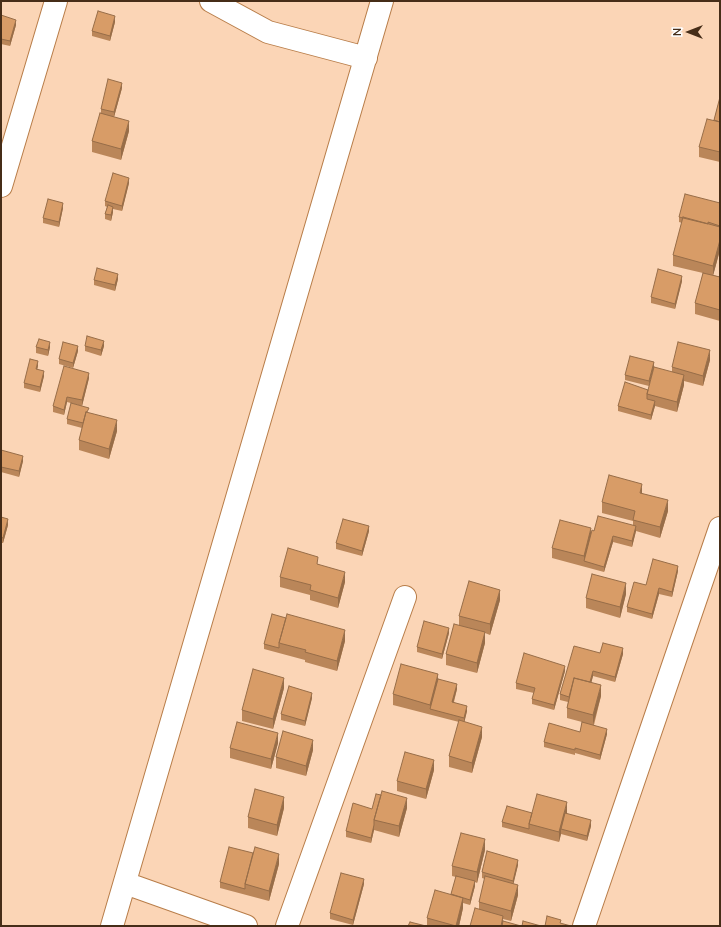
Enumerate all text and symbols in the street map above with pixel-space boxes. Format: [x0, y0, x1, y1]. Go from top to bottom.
north arrow [669, 12, 709, 52]
text: N [670, 28, 683, 36]

